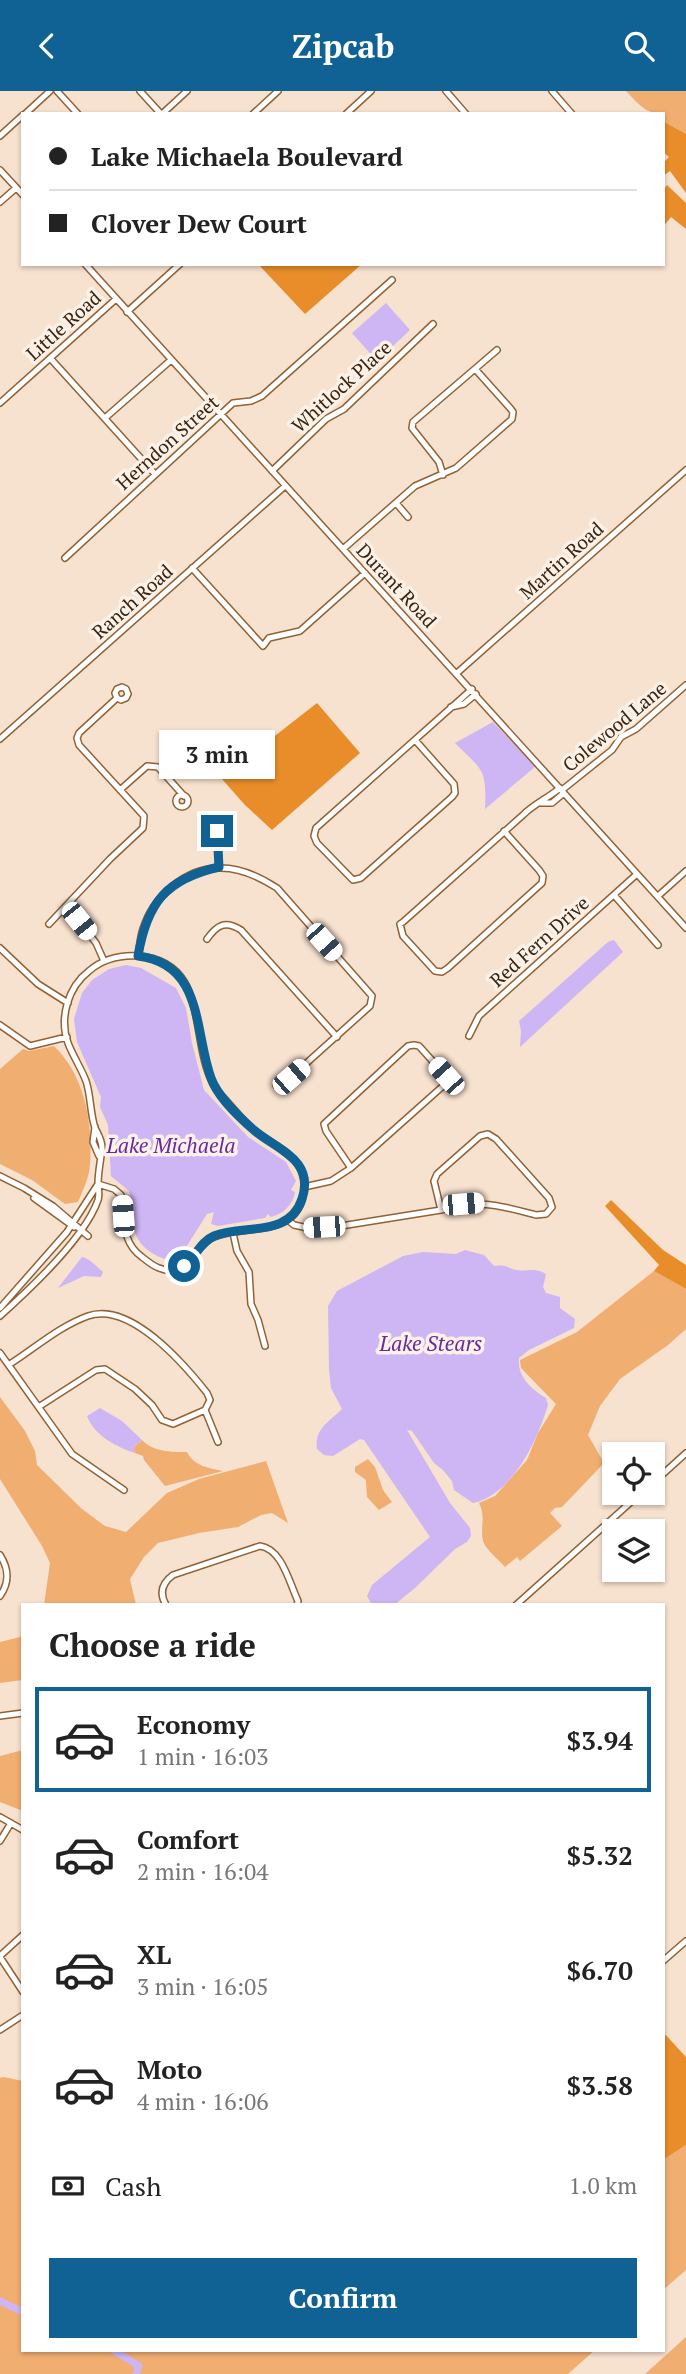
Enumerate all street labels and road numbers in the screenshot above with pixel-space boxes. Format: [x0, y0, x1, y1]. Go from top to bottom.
street label: Little Road [20, 284, 106, 365]
street label: Whitlock Place [286, 335, 396, 437]
street label: Herndon Street [110, 389, 224, 495]
street label: Martin Road [514, 515, 608, 604]
street label: Durant Road [352, 537, 443, 633]
street label: Ranch Road [86, 558, 178, 644]
street label: Colewood Lane [557, 675, 671, 777]
street label: Red Fern Drive [484, 890, 594, 992]

